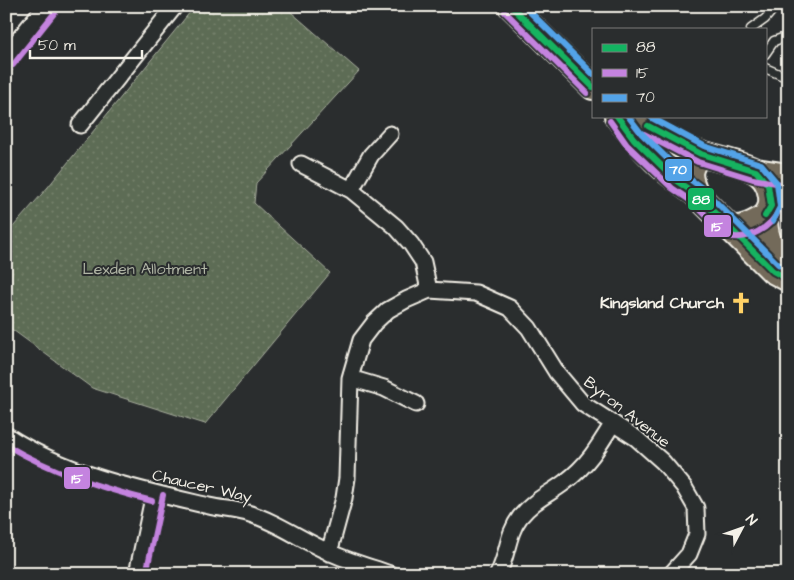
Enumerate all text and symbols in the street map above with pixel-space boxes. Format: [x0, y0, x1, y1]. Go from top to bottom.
scale bar [30, 28, 142, 60]
legend [592, 28, 766, 118]
text: 50 m [38, 35, 76, 56]
text: 88 [636, 37, 656, 58]
text: 15 [636, 63, 649, 84]
text: 70 [636, 87, 655, 108]
line badge: 70 [664, 158, 693, 182]
text: 70 [668, 160, 687, 180]
line badge: 88 [687, 187, 715, 211]
text: 88 [692, 190, 710, 210]
line badge: 15 [703, 214, 732, 238]
text: 15 [711, 217, 724, 237]
park label: Lexden Allotment [83, 258, 208, 280]
church icon: Kingsland Church [728, 290, 754, 316]
place label: Kingsland Church [600, 292, 725, 316]
street label: Byron Avenue [578, 371, 675, 454]
street label: Chaucer Way [150, 464, 254, 509]
line badge: 15 [63, 466, 91, 490]
text: 15 [71, 469, 84, 489]
north arrow [716, 502, 766, 552]
text: N [741, 510, 762, 530]

